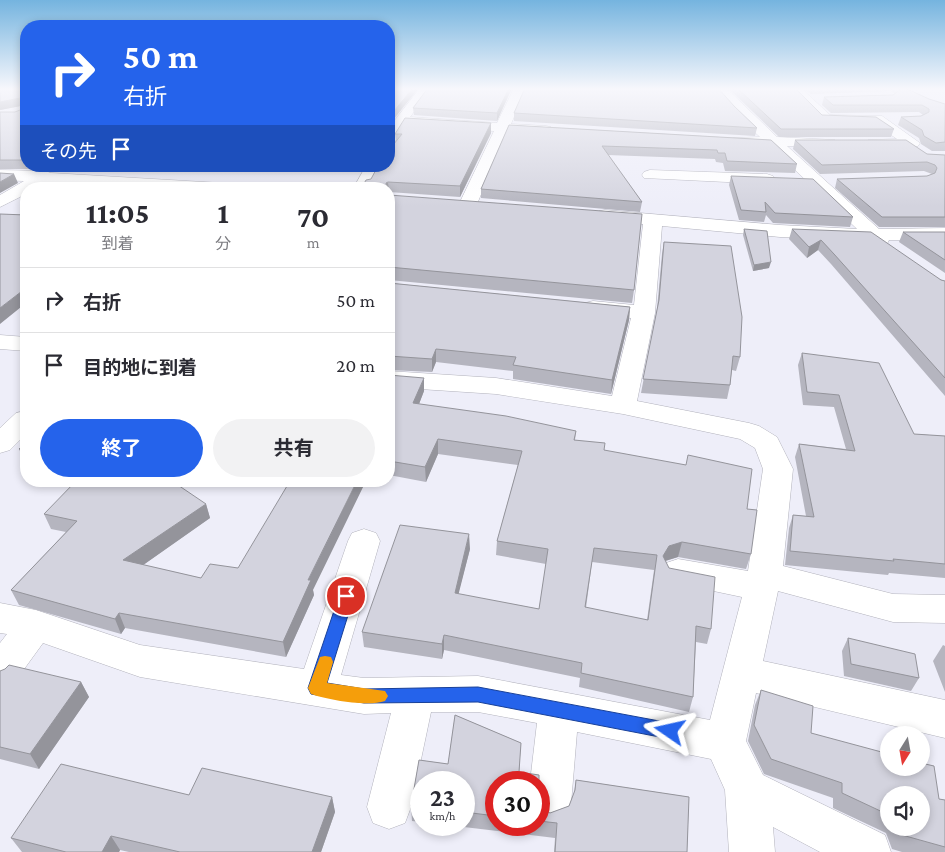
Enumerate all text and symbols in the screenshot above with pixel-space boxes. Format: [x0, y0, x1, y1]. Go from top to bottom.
text: 50 m [123, 37, 198, 76]
icon: right [40, 40, 105, 105]
text: 右折 [123, 84, 167, 109]
icon: arrive [107, 135, 135, 163]
text: その先 [40, 141, 97, 162]
text: 11:05 [86, 196, 149, 229]
text: 1 [218, 196, 229, 229]
text: 70 [297, 200, 329, 233]
text: m [307, 234, 320, 251]
text: 到着 [102, 235, 134, 252]
text: 分 [215, 235, 231, 252]
icon: right [40, 286, 68, 314]
text: 50 m [336, 290, 375, 311]
text: 右折 [83, 292, 121, 313]
icon: arrive [40, 351, 68, 379]
text: 20 m [336, 355, 375, 376]
text: 目的地に到着 [83, 357, 197, 378]
button: 終了 [40, 419, 203, 477]
button: 共有 [213, 419, 375, 477]
pin [325, 575, 367, 617]
icon: arrive [332, 582, 360, 610]
position arrow [643, 704, 695, 756]
north arrow [880, 726, 930, 776]
map controls [880, 726, 930, 836]
speed limit sign: 30 [485, 771, 550, 836]
text: 23 [430, 784, 455, 811]
button: sound [880, 786, 930, 836]
text: km/h [430, 809, 455, 823]

